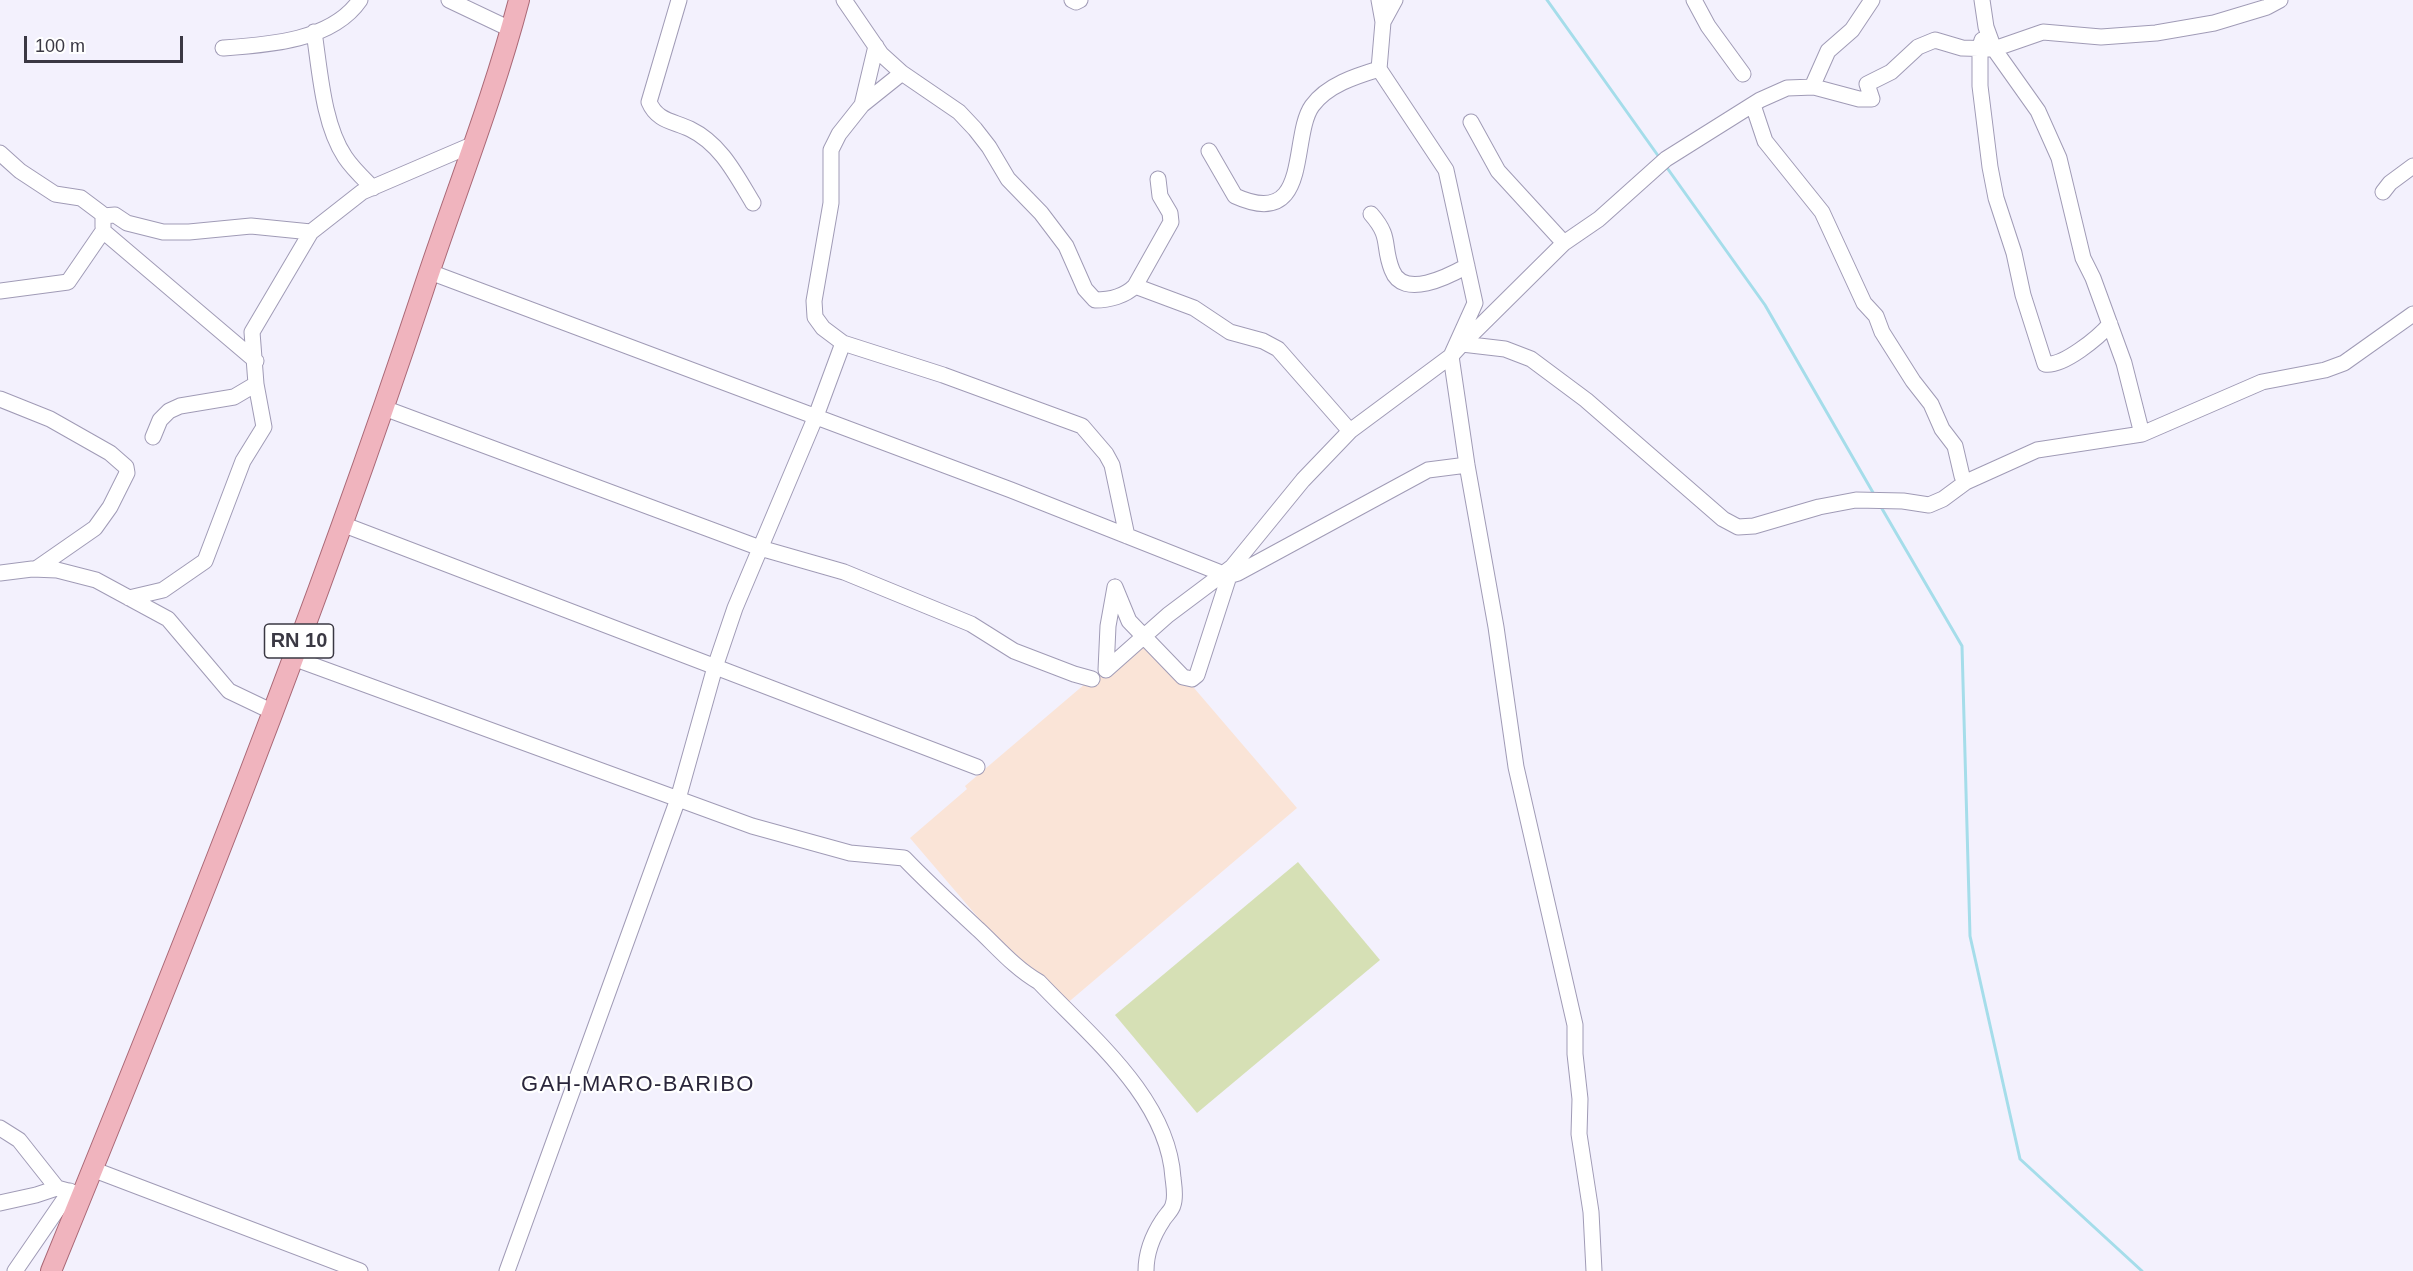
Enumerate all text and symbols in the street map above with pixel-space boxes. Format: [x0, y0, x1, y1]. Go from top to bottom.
scale bar [27, 24, 186, 62]
text: 100 m [35, 36, 85, 56]
road number: RN 10 [264, 624, 334, 658]
district label: GAH-MARO-BARIBO [521, 1072, 755, 1098]

